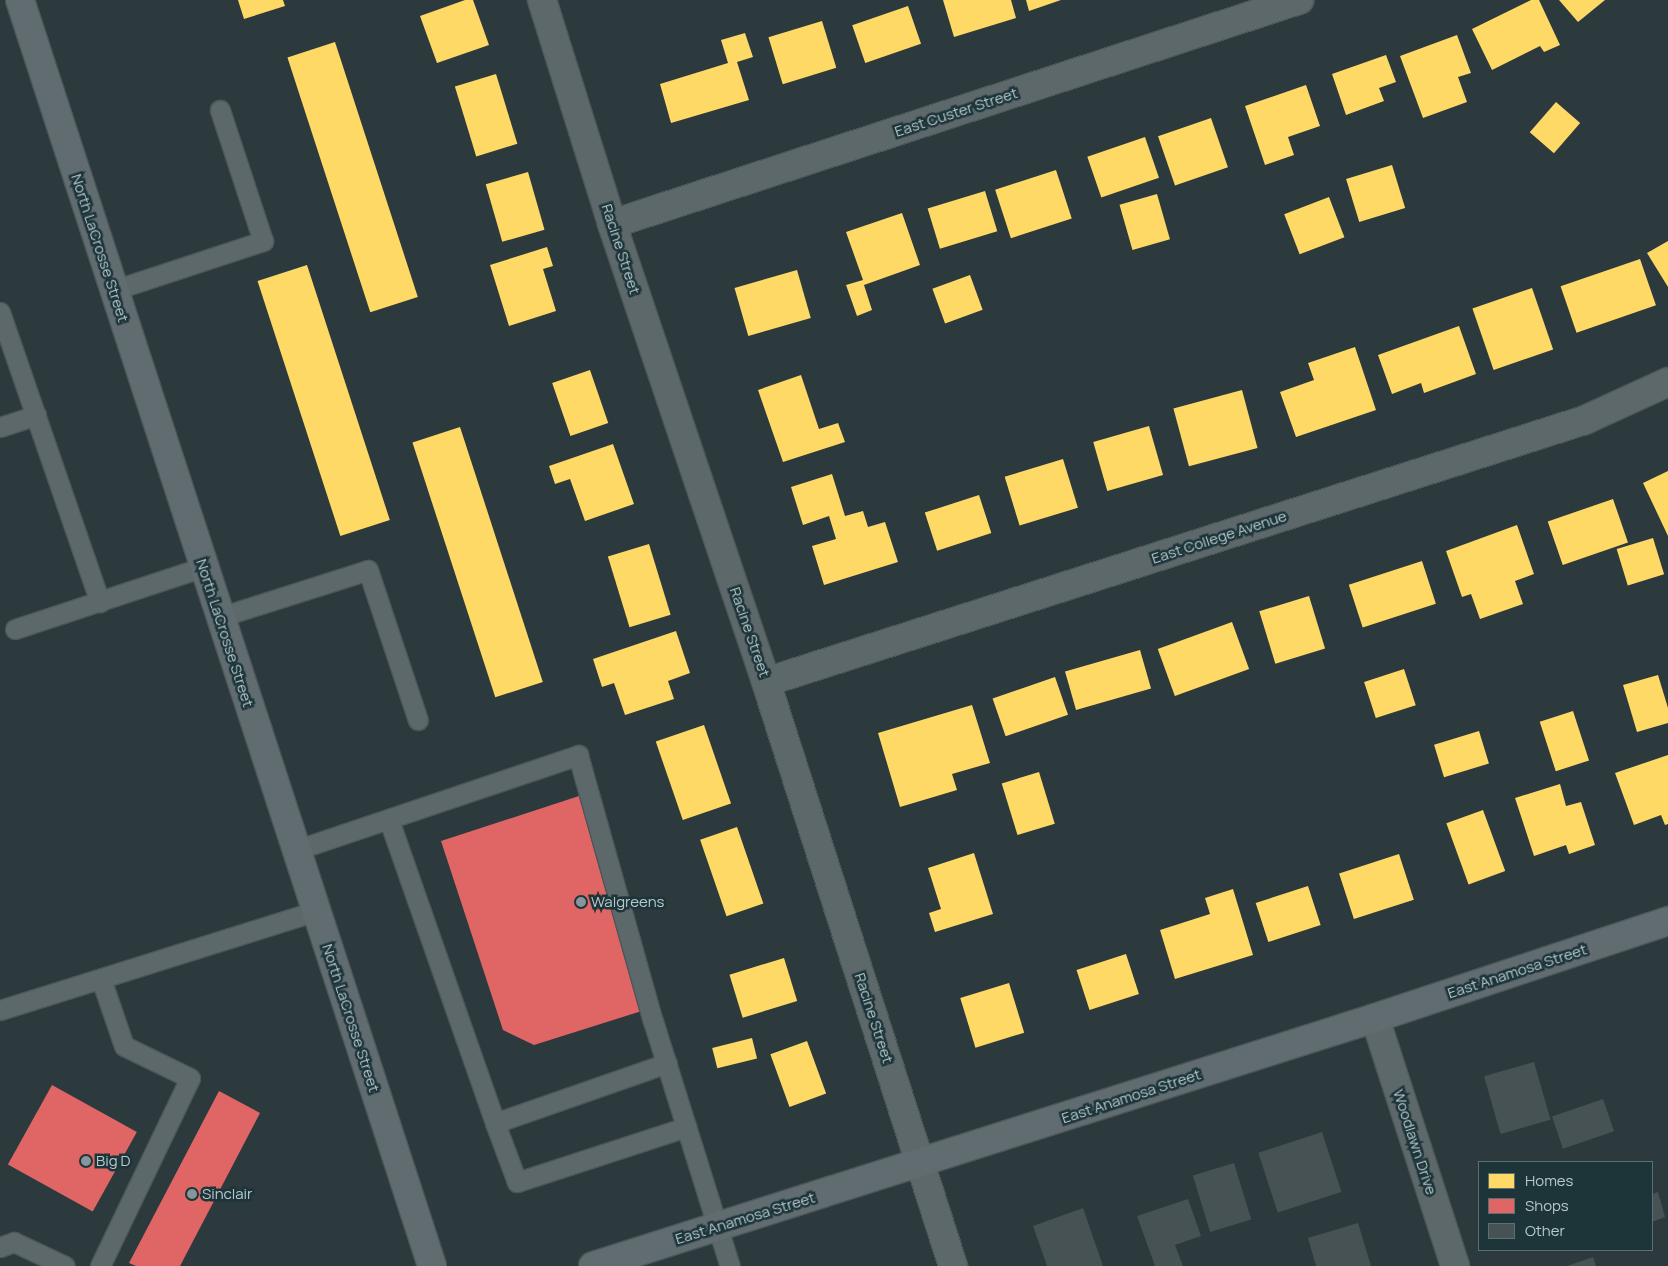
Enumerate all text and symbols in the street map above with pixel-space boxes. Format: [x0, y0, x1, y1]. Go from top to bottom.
street label: East Custer Street [892, 84, 1020, 140]
street label: North LaCrosse Street [68, 172, 132, 324]
street label: Racine Street [598, 201, 644, 297]
street label: East College Avenue [1149, 507, 1289, 567]
street label: North LaCrosse Street [193, 557, 257, 709]
street label: Racine Street [726, 585, 774, 679]
place label: Walgreens [591, 893, 664, 911]
marker: Walgreens [575, 896, 587, 908]
street label: East Anamosa Street [1445, 940, 1589, 1002]
street label: North LaCrosse Street [319, 942, 383, 1094]
street label: Racine Street [851, 970, 897, 1066]
street label: East Anamosa Street [1059, 1065, 1203, 1127]
street label: Woodlawn Drive [1389, 1087, 1441, 1197]
place label: Big D [96, 1152, 131, 1170]
marker: Big D [80, 1155, 92, 1167]
legend [1478, 1161, 1653, 1251]
text: Homes [1525, 1170, 1573, 1191]
place label: Sinclair [202, 1185, 252, 1203]
marker: Sinclair [186, 1188, 198, 1200]
street label: East Anamosa Street [673, 1188, 817, 1248]
text: Shops [1525, 1195, 1569, 1216]
text: Other [1525, 1220, 1565, 1241]

